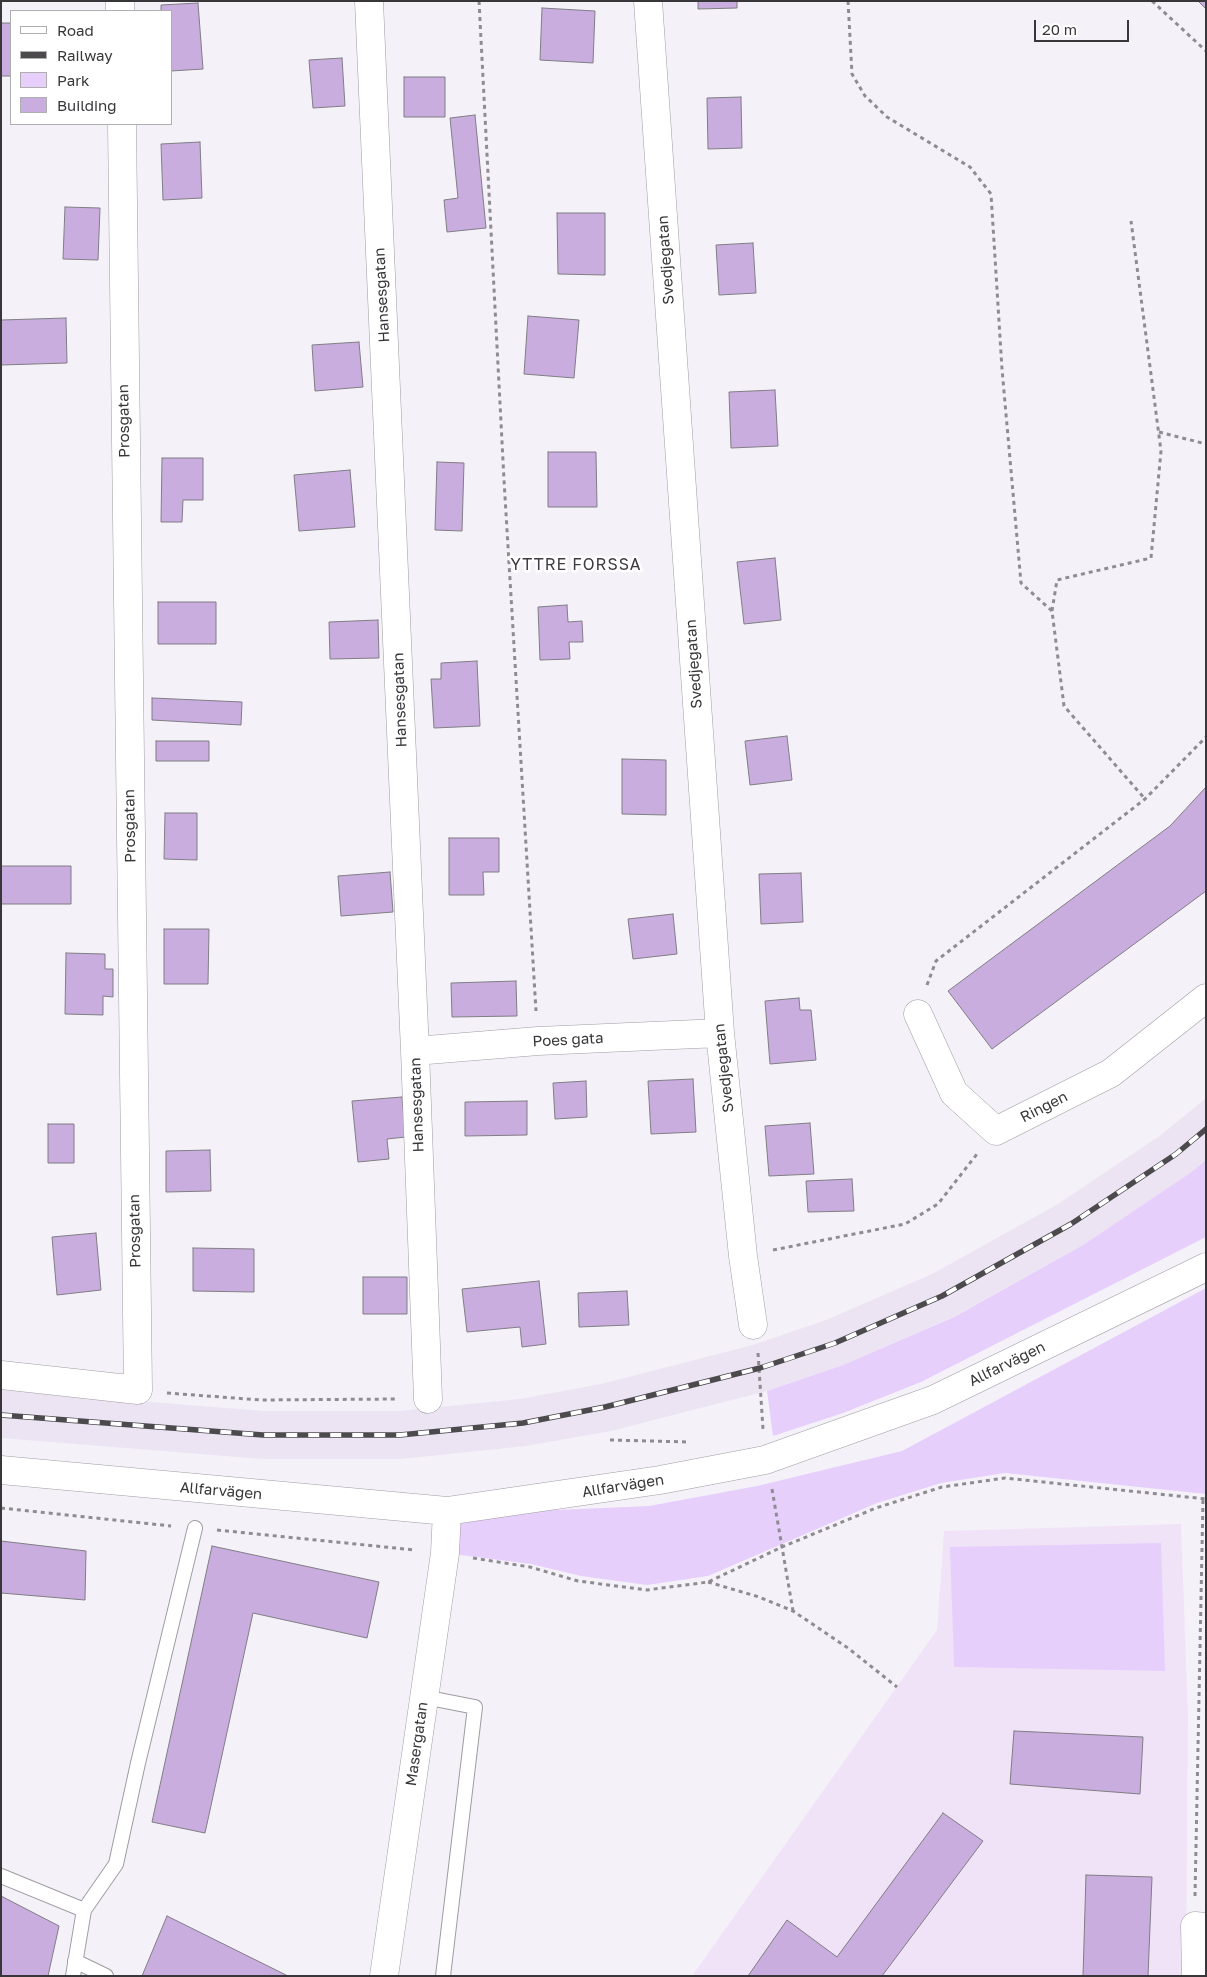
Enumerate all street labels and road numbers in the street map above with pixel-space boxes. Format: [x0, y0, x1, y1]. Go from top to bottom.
street label: Svedjegatan [654, 215, 678, 305]
street label: Hansesgatan [371, 247, 393, 343]
street label: Prosgatan [114, 384, 134, 458]
street label: Svedjegatan [682, 619, 706, 709]
street label: Hansesgatan [389, 652, 411, 748]
street label: Prosgatan [120, 789, 140, 863]
street label: Svedjegatan [710, 1023, 738, 1113]
street label: Poes gata [532, 1029, 604, 1051]
street label: Hansesgatan [406, 1057, 428, 1153]
street label: Ringen [1017, 1087, 1071, 1127]
street label: Prosgatan [125, 1194, 145, 1268]
street label: Allfarvägen [966, 1338, 1048, 1390]
street label: Allfarvägen [581, 1471, 665, 1501]
street label: Allfarvägen [179, 1478, 263, 1504]
street label: Masergatan [402, 1701, 432, 1787]

